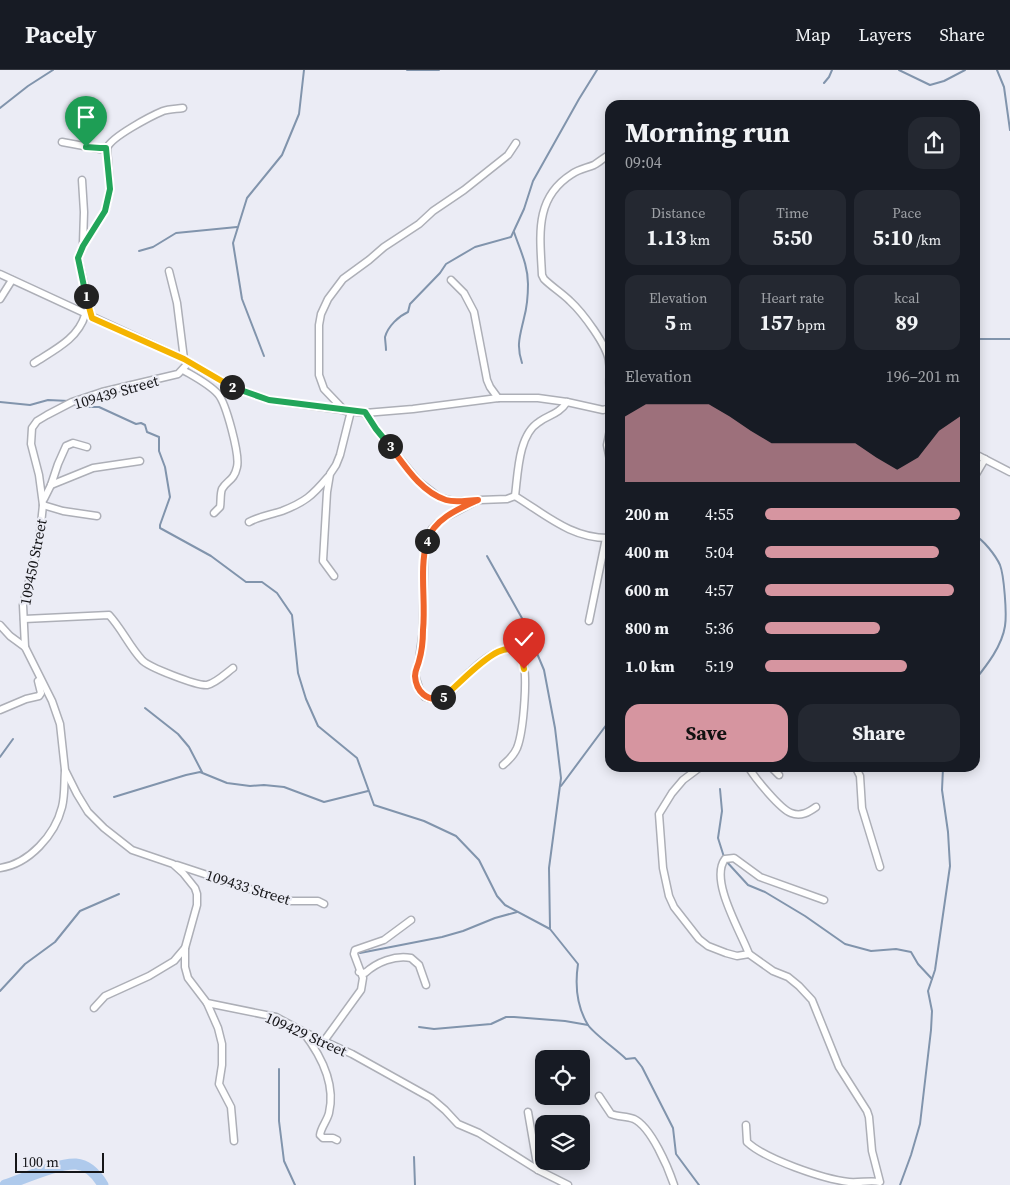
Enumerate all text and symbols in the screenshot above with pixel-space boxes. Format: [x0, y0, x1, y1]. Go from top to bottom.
text: Pacely [25, 18, 97, 51]
text: Map [795, 22, 830, 47]
text: Layers [858, 22, 911, 47]
text: Share [939, 22, 985, 47]
pin [65, 96, 107, 147]
icon: arrive [72, 103, 100, 131]
text: Morning run [625, 113, 790, 151]
button: share [908, 117, 960, 169]
text: 09:04 [625, 151, 662, 173]
text: Distance [651, 203, 705, 223]
text: Time [776, 203, 809, 223]
text: Pace [892, 203, 922, 223]
text: 1.13 [646, 223, 687, 252]
text: 5:50 [772, 223, 813, 252]
text: 5:10 [873, 223, 913, 252]
text: km [687, 230, 710, 250]
text: /km [913, 230, 941, 250]
pin: 1 [74, 284, 98, 308]
text: 1 [83, 286, 90, 306]
text: Elevation [649, 288, 707, 308]
text: Heart rate [761, 288, 824, 308]
text: kcal [894, 288, 920, 308]
text: 5 [665, 308, 676, 337]
text: 157 [759, 308, 794, 337]
text: 89 [895, 308, 918, 337]
text: m [676, 315, 692, 335]
text: bpm [794, 315, 826, 335]
text: Elevation [625, 365, 692, 387]
text: 196–201 m [886, 365, 960, 387]
street label: 109439 Street [71, 370, 161, 414]
pin: 2 [220, 374, 244, 400]
text: 2 [229, 377, 236, 397]
pin: 3 [378, 434, 402, 458]
text: 3 [387, 436, 394, 456]
text: 200 m [625, 503, 669, 525]
text: 4:55 [705, 503, 734, 525]
street label: 109450 Street [14, 517, 52, 607]
pin: 4 [414, 528, 440, 554]
text: 4 [424, 531, 431, 551]
text: 400 m [625, 541, 669, 563]
text: 5:04 [705, 541, 734, 563]
text: 600 m [625, 579, 669, 601]
text: 4:57 [705, 579, 734, 601]
text: 800 m [625, 617, 669, 639]
text: 5:36 [705, 617, 734, 639]
pin [503, 618, 545, 669]
icon: check [510, 625, 538, 653]
text: 1.0 km [625, 655, 675, 677]
text: 5:19 [705, 655, 734, 677]
pin: 5 [430, 684, 456, 710]
text: 5 [440, 687, 447, 707]
button: Save [625, 704, 788, 762]
button: Share [798, 704, 960, 762]
street label: 109433 Street [203, 864, 293, 910]
street label: 109429 Street [262, 1007, 350, 1061]
map controls [535, 1050, 590, 1170]
button: locate [535, 1050, 590, 1105]
button: layers [535, 1115, 590, 1170]
scale bar [15, 1150, 104, 1173]
text: 100 m [22, 1152, 59, 1172]

